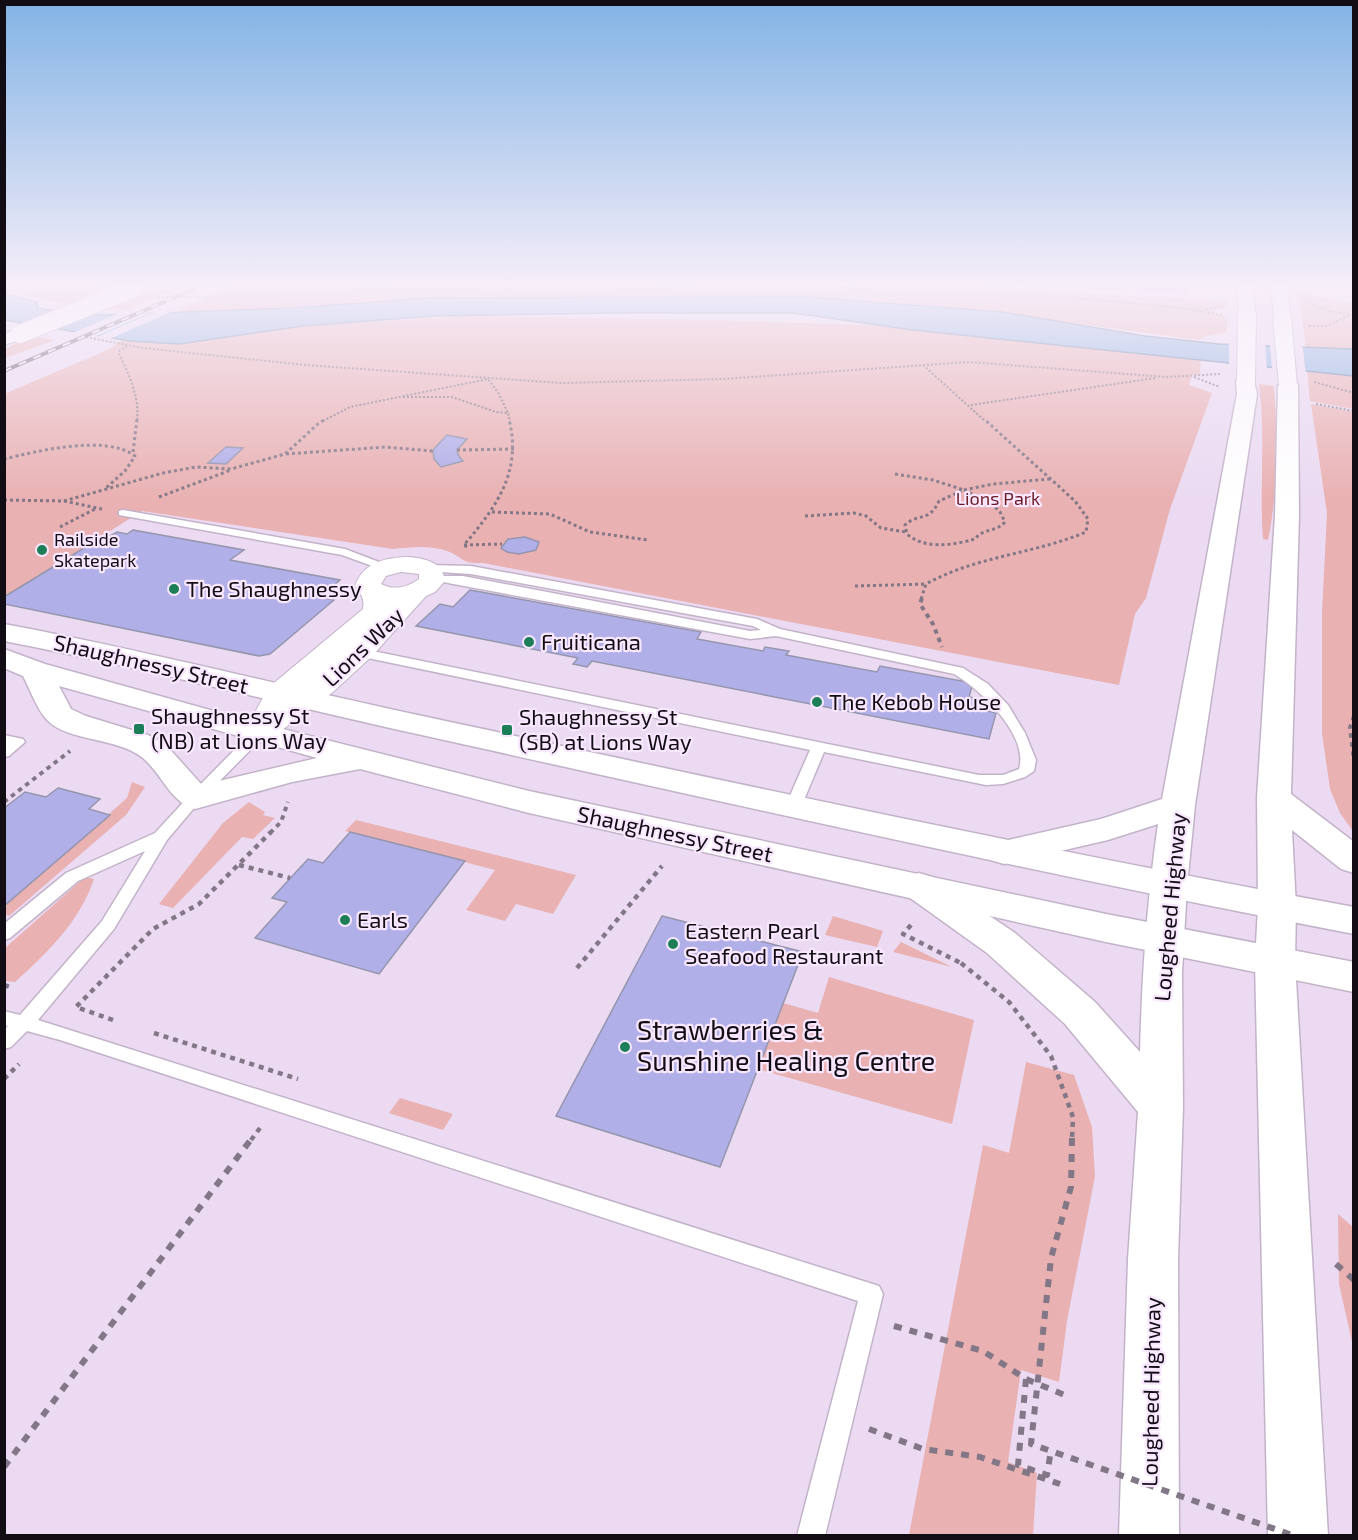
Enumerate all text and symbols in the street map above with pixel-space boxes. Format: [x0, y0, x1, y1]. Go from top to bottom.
park label: Lions Park [956, 487, 1040, 509]
place label: Railside Skatepark [54, 528, 136, 571]
marker: Railside Skatepark [35, 543, 49, 557]
place label: The Shaughnessy [186, 575, 362, 601]
marker: The Shaughnessy [167, 582, 181, 596]
street label: Lions Way [317, 601, 408, 691]
street label: Shaughnessy Street [51, 628, 251, 698]
place label: Fruiticana [541, 628, 641, 654]
marker: Fruiticana [522, 635, 536, 649]
place label: The Kebob House [829, 688, 1001, 714]
marker: The Kebob House [810, 695, 824, 709]
place label: Shaughnessy St (NB) at Lions Way [151, 702, 327, 753]
place label: Shaughnessy St (SB) at Lions Way [519, 703, 692, 754]
marker: Shaughnessy St (NB) at Lions Way [132, 722, 146, 736]
marker: Shaughnessy St (SB) at Lions Way [500, 723, 514, 737]
street label: Shaughnessy Street [575, 800, 775, 866]
street label: Lougheed Highway [1148, 811, 1190, 1002]
place label: Earls [357, 906, 408, 932]
marker: Earls [338, 913, 352, 927]
place label: Eastern Pearl Seafood Restaurant [685, 917, 883, 968]
marker: Eastern Pearl Seafood Restaurant [666, 937, 680, 951]
place label: Strawberries & Sunshine Healing Centre [637, 1013, 935, 1077]
marker: Strawberries & Sunshine Healing Centre [618, 1040, 632, 1054]
street label: Lougheed Highway [1135, 1297, 1165, 1487]

